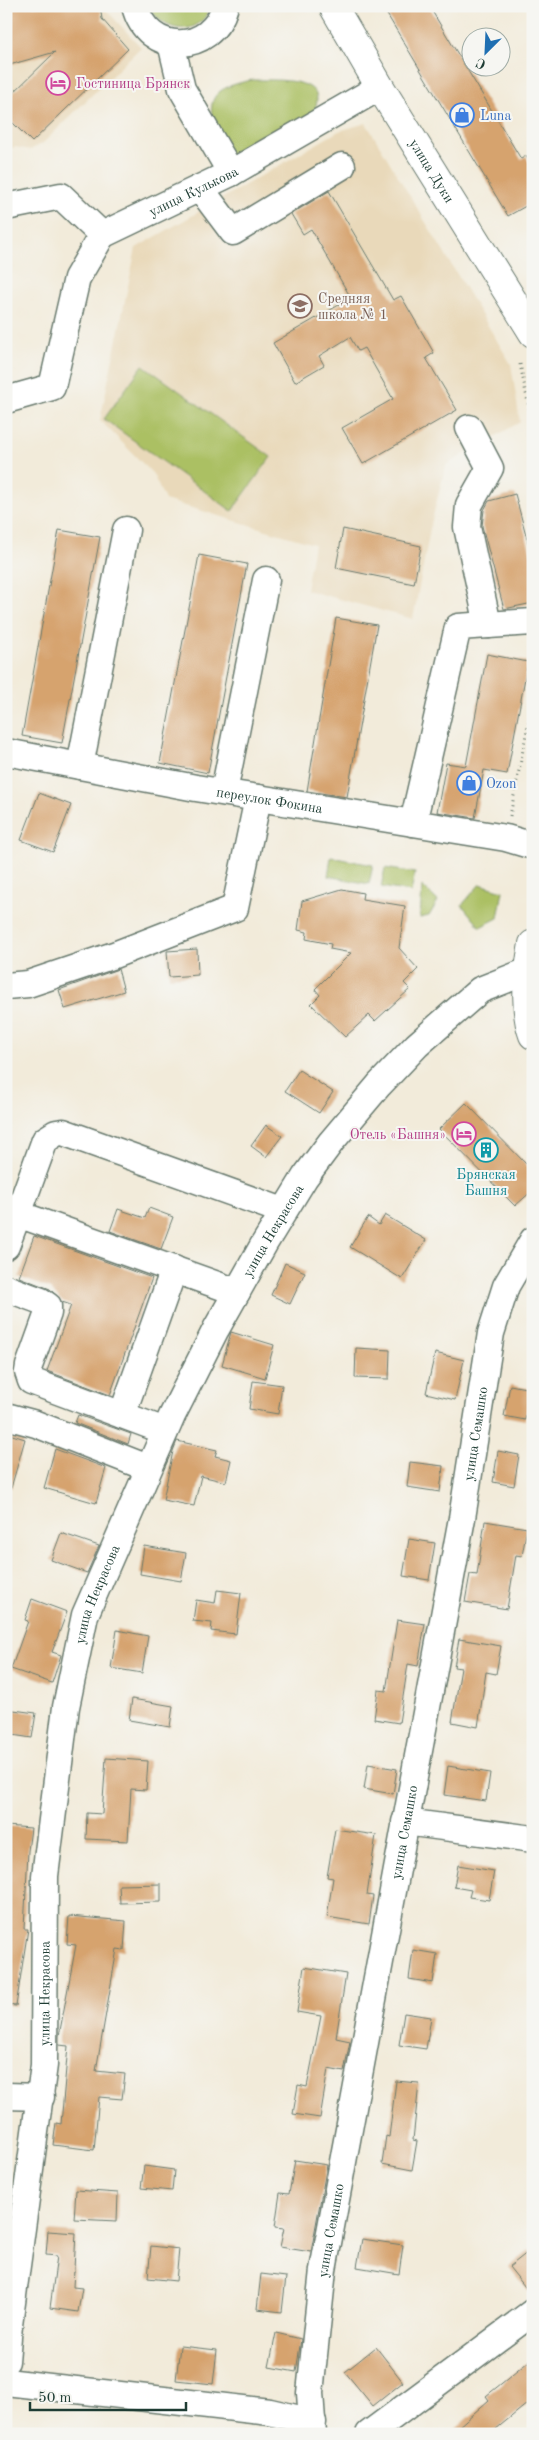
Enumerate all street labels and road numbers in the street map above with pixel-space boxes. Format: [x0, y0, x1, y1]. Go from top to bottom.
street label: улица Дуки [406, 137, 456, 205]
street label: улица Кулькова [147, 164, 241, 219]
street label: переулок Фокина [215, 785, 324, 816]
street label: улица Некрасова [241, 1182, 307, 1280]
street label: улица Семашко [462, 1386, 491, 1482]
street label: улица Некрасова [73, 1543, 123, 1645]
street label: улица Семашко [389, 1784, 420, 1881]
street label: улица Некрасова [38, 1941, 53, 2046]
street label: улица Семашко [316, 2182, 347, 2278]

